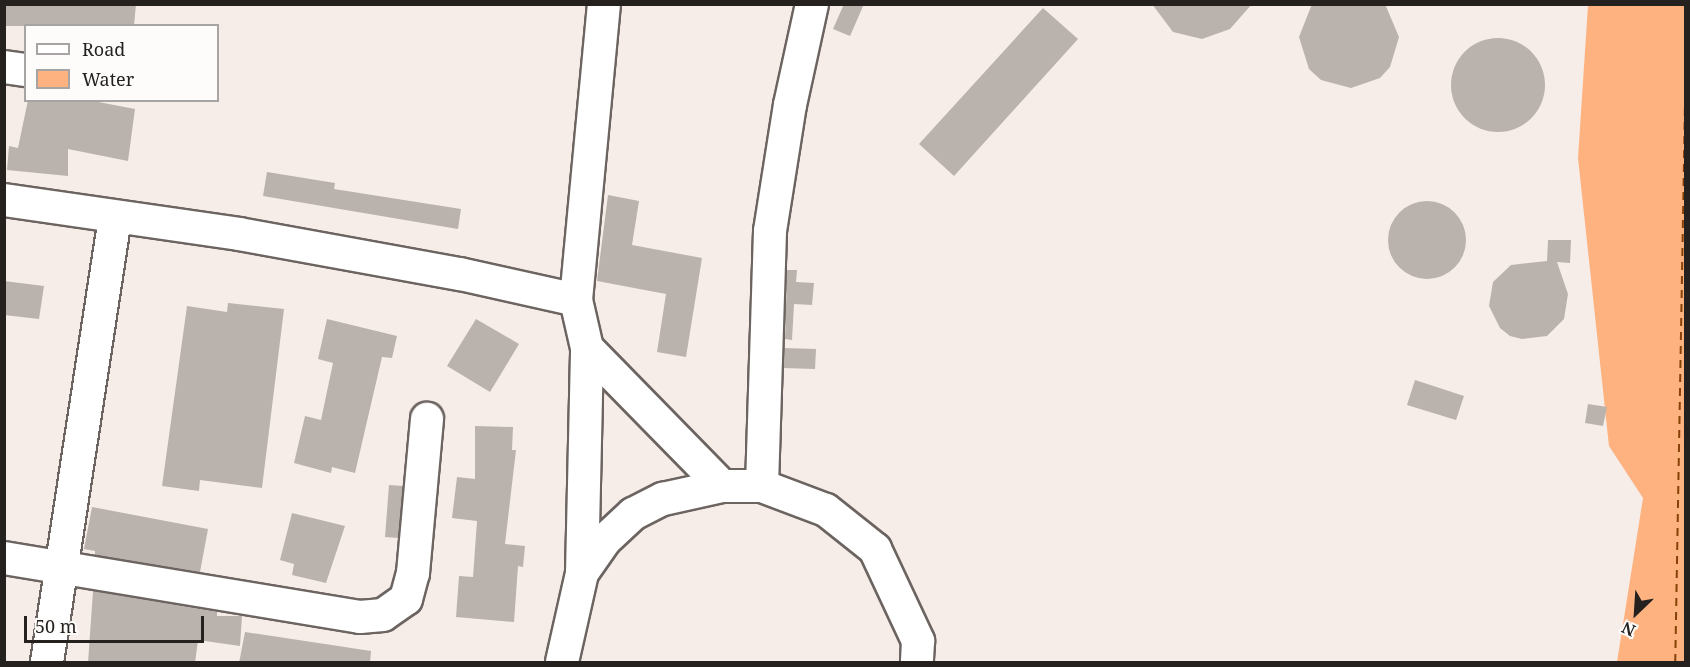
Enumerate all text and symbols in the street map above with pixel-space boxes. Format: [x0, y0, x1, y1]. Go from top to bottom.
legend [24, 24, 219, 102]
text: Road [82, 37, 125, 61]
text: Water [82, 67, 134, 91]
north arrow [1606, 583, 1666, 643]
scale bar [27, 604, 207, 642]
text: 50 m [35, 614, 77, 638]
text: N [1618, 617, 1639, 642]

